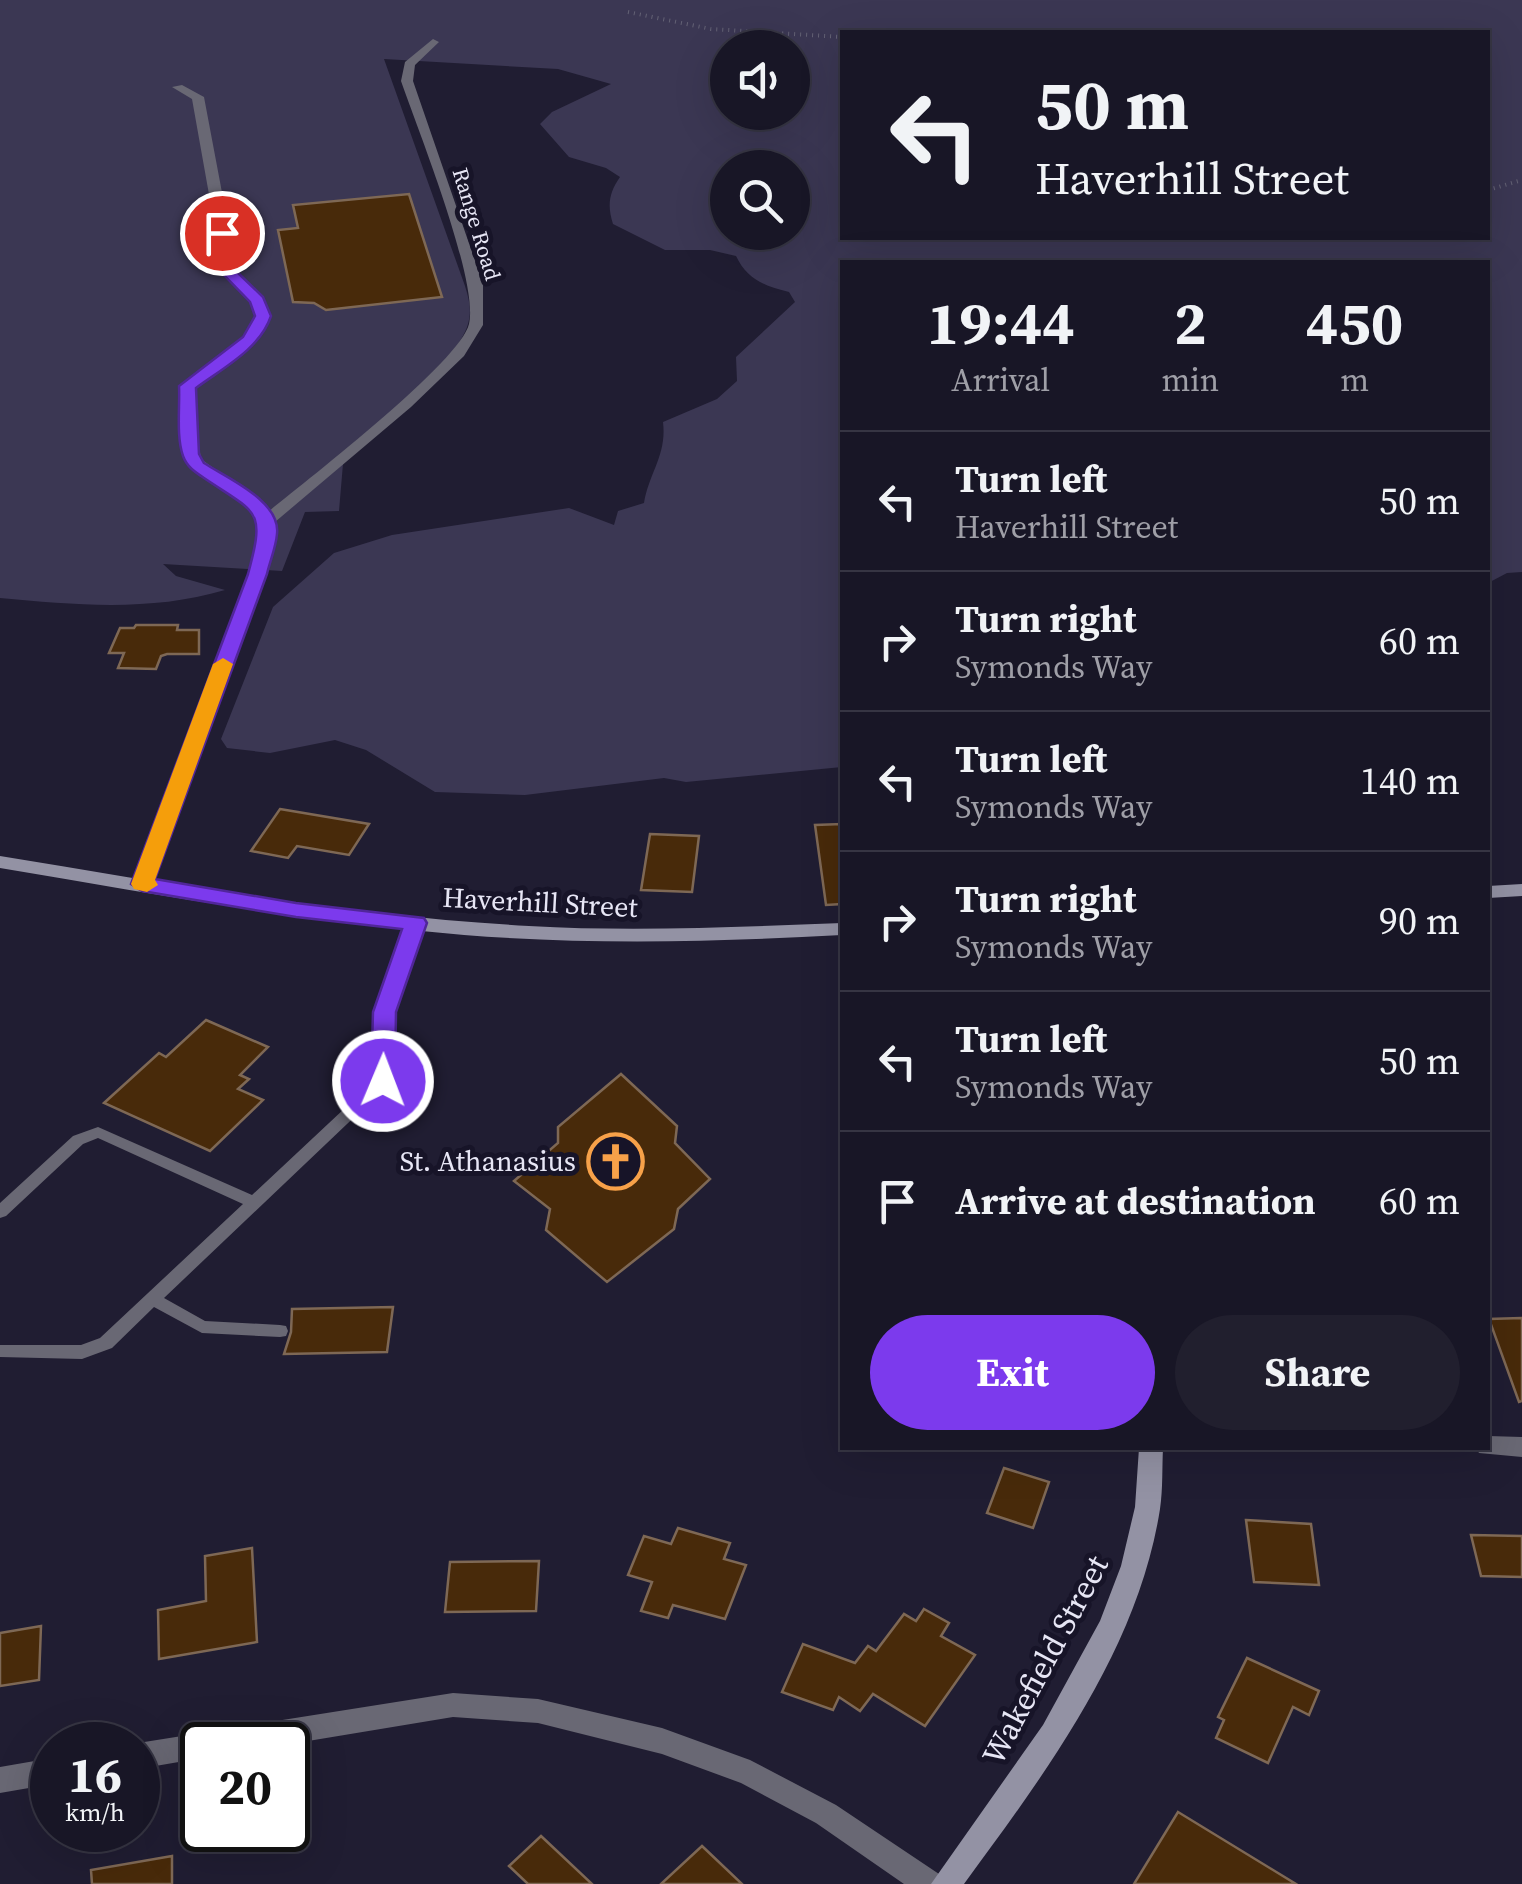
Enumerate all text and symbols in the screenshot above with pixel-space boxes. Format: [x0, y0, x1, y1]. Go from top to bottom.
map controls [710, 30, 810, 250]
button: sound [710, 30, 810, 130]
text: 50 m [1035, 56, 1189, 152]
icon: left [870, 70, 1000, 200]
text: Haverhill Street [1035, 147, 1349, 209]
button: search [710, 150, 810, 250]
street label: Range Road [446, 164, 508, 284]
pin [180, 191, 265, 276]
icon: arrive [195, 206, 250, 261]
text: 19:44 [927, 282, 1075, 364]
text: 2 [1174, 282, 1207, 364]
text: 450 [1306, 282, 1403, 364]
text: Arrival [951, 358, 1050, 402]
text: min [1161, 358, 1219, 402]
text: m [1340, 358, 1369, 402]
text: Turn left [955, 453, 1107, 505]
icon: left [870, 474, 925, 529]
text: 50 m [1379, 475, 1460, 527]
text: Haverhill Street [955, 505, 1178, 549]
text: Turn right [955, 593, 1137, 645]
icon: right [870, 614, 925, 669]
text: 60 m [1379, 615, 1460, 667]
text: Symonds Way [955, 645, 1152, 689]
text: Turn left [955, 733, 1107, 785]
icon: left [870, 754, 925, 809]
text: 140 m [1360, 755, 1460, 807]
text: Symonds Way [955, 785, 1152, 829]
text: Turn right [955, 873, 1137, 925]
street label: Haverhill Street [441, 878, 639, 926]
icon: right [870, 894, 925, 949]
text: 90 m [1379, 895, 1460, 947]
text: Symonds Way [955, 925, 1152, 969]
text: Turn left [955, 1013, 1107, 1065]
position arrow [331, 1029, 435, 1133]
icon: left [870, 1034, 925, 1089]
text: 50 m [1379, 1035, 1460, 1087]
text: Symonds Way [955, 1065, 1152, 1109]
church icon: St. Athanasius [585, 1131, 645, 1191]
place label: St. Athanasius [400, 1142, 576, 1180]
icon: arrive [870, 1174, 925, 1229]
text: Arrive at destination [955, 1175, 1316, 1227]
text: 60 m [1379, 1175, 1460, 1227]
button: Exit [870, 1315, 1155, 1430]
button: Share [1175, 1315, 1460, 1430]
street label: Wakefield Street [971, 1547, 1119, 1772]
speed limit sign: 20 [180, 1722, 310, 1852]
text: 16 [68, 1740, 122, 1809]
text: km/h [65, 1795, 125, 1829]

